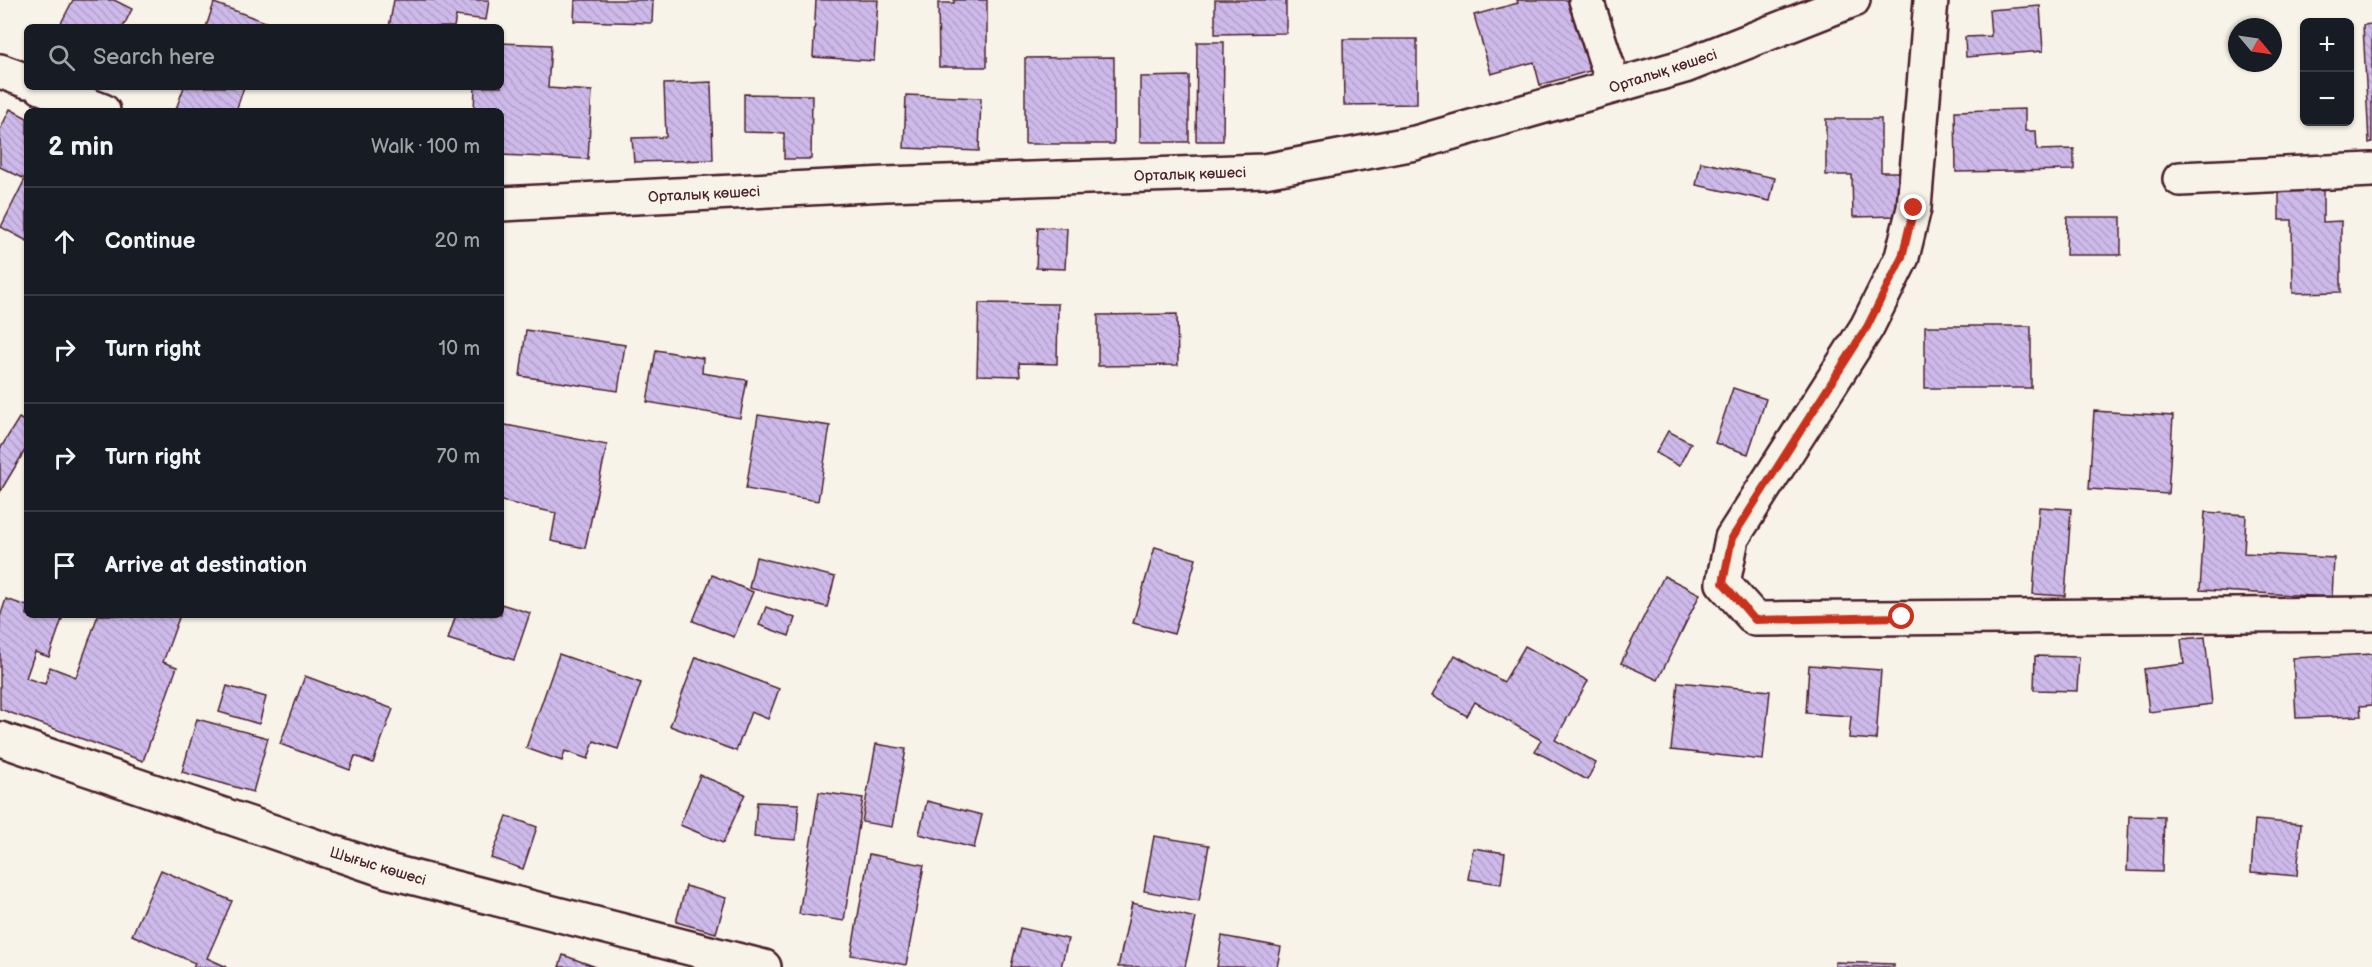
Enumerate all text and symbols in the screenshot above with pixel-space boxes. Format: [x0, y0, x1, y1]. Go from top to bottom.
north arrow [2228, 18, 2282, 72]
map controls [2300, 18, 2354, 126]
button: + [2300, 18, 2354, 72]
search box [24, 24, 504, 90]
icon: search [45, 41, 78, 74]
text: Search here [93, 44, 215, 71]
street label: Орталық көшесі [1607, 45, 1720, 98]
button: − [2300, 72, 2354, 126]
text: 2 min [48, 132, 114, 163]
text: Walk · 100 m [371, 135, 480, 159]
street label: Орталық көшесі [1134, 163, 1246, 186]
street label: Орталық көшесі [647, 182, 761, 207]
route end [1900, 194, 1926, 220]
icon: ahead [48, 225, 81, 258]
text: Continue [105, 228, 195, 255]
text: 20 m [435, 229, 480, 253]
icon: right [48, 333, 81, 366]
text: Turn right [105, 336, 201, 363]
text: 10 m [439, 337, 480, 361]
icon: right [48, 441, 81, 474]
text: Turn right [105, 444, 201, 471]
text: 70 m [436, 445, 480, 469]
icon: arrive [48, 549, 81, 582]
text: Arrive at destination [105, 552, 307, 579]
route start [1888, 603, 1914, 629]
street label: Шығыс көшесі [327, 843, 428, 890]

